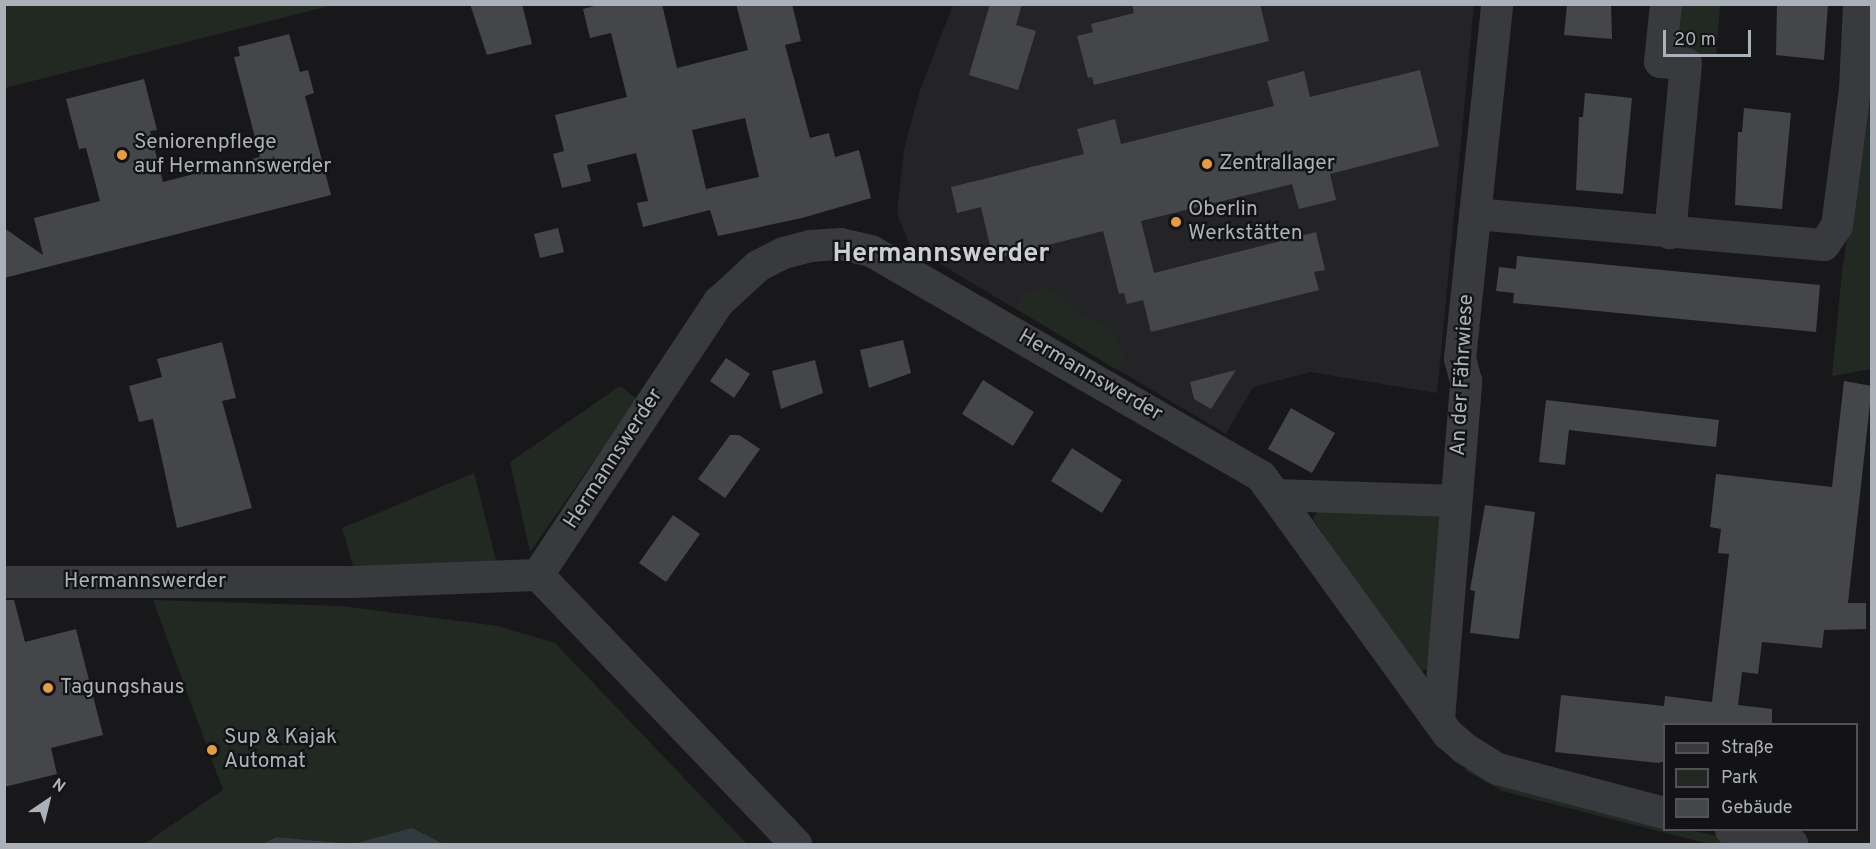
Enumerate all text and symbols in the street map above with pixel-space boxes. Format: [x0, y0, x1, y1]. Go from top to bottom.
scale bar [1666, 18, 1754, 56]
text: 20 m [1674, 29, 1716, 52]
place label: Seniorenpflege auf Hermannswerder [134, 130, 331, 180]
marker: Seniorenpflege auf Hermannswerder [115, 148, 129, 162]
place label: Zentrallager [1219, 151, 1335, 177]
marker: Zentrallager [1200, 157, 1214, 171]
place label: Oberlin Werkstätten [1188, 197, 1303, 247]
marker: Oberlin Werkstätten [1169, 215, 1183, 229]
district label: Hermannswerder [832, 239, 1050, 271]
street label: An der Fährwiese [1446, 293, 1480, 457]
street label: Hermannswerder [1013, 324, 1167, 428]
street label: Hermannswerder [559, 384, 669, 534]
street label: Hermannswerder [64, 569, 226, 595]
place label: Tagungshaus [60, 675, 184, 701]
marker: Tagungshaus [41, 681, 55, 695]
legend [1663, 723, 1858, 831]
place label: Sup & Kajak Automat [224, 725, 337, 775]
text: Straße [1721, 737, 1773, 760]
marker: Sup & Kajak Automat [205, 743, 219, 757]
text: Park [1721, 767, 1758, 790]
north arrow [18, 771, 78, 831]
text: N [48, 775, 69, 798]
text: Gebäude [1721, 797, 1793, 820]

